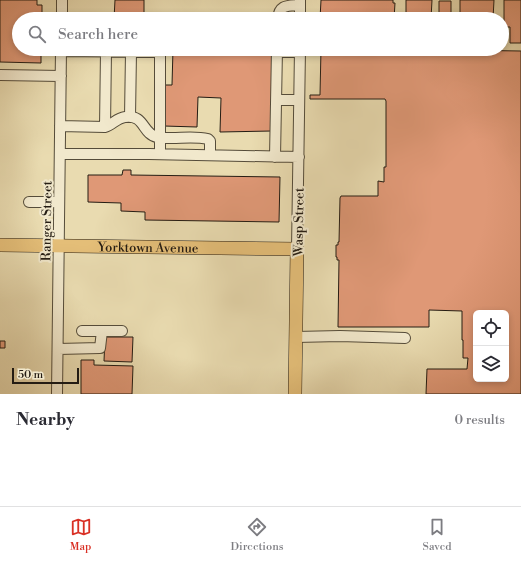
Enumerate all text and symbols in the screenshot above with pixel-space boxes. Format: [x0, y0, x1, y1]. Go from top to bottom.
search box [12, 12, 509, 56]
icon: search [26, 23, 48, 45]
text: Search here [58, 25, 138, 44]
street label: Ranger Street [38, 180, 56, 261]
street label: Wasp Street [290, 187, 308, 258]
street label: Yorktown Avenue [96, 239, 199, 257]
map controls [473, 310, 509, 382]
button: locate [473, 310, 509, 346]
button: layers [473, 346, 509, 382]
scale bar [12, 366, 79, 385]
text: 50 m [18, 368, 43, 382]
text: Nearby [16, 409, 75, 431]
text: 0 results [454, 412, 505, 428]
tab: Map [70, 516, 92, 554]
tab: Directions [231, 516, 284, 554]
tab: Saved [423, 516, 451, 554]

